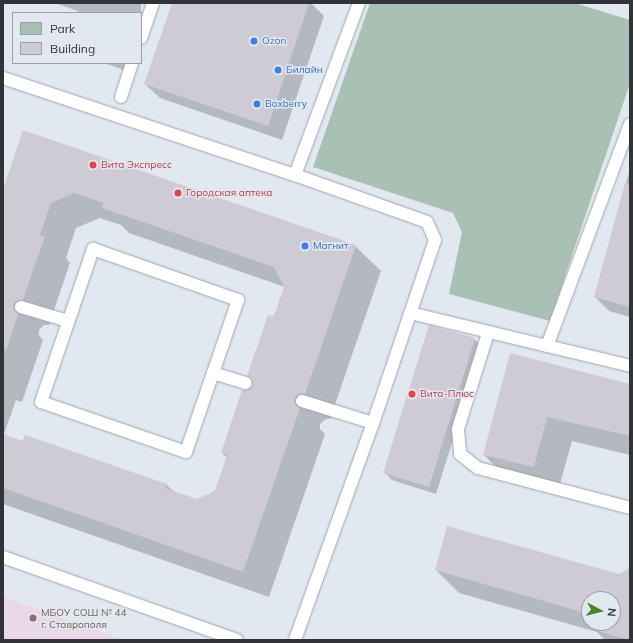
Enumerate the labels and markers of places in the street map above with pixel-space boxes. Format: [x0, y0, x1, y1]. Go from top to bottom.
place label: Ozon [262, 35, 286, 47]
marker: Ozon [249, 36, 259, 46]
place label: Билайн [286, 64, 323, 76]
marker: Билайн [273, 65, 283, 75]
place label: Boxberry [265, 98, 307, 110]
marker: Boxberry [252, 99, 262, 109]
place label: Вита Экспресс [101, 159, 172, 171]
marker: Вита Экспресс [88, 160, 98, 170]
place label: Городская аптека [186, 187, 272, 199]
marker: Городская аптека [173, 188, 183, 198]
place label: Магнит [313, 240, 349, 252]
marker: Магнит [300, 241, 310, 251]
place label: Вита-Плюс [420, 388, 474, 400]
marker: Вита-Плюс [407, 389, 417, 399]
place label: МБОУ СОШ № 44 г. Ставрополя [41, 606, 126, 630]
marker: МБОУ СОШ № 44 г. Ставрополя [28, 613, 38, 623]

